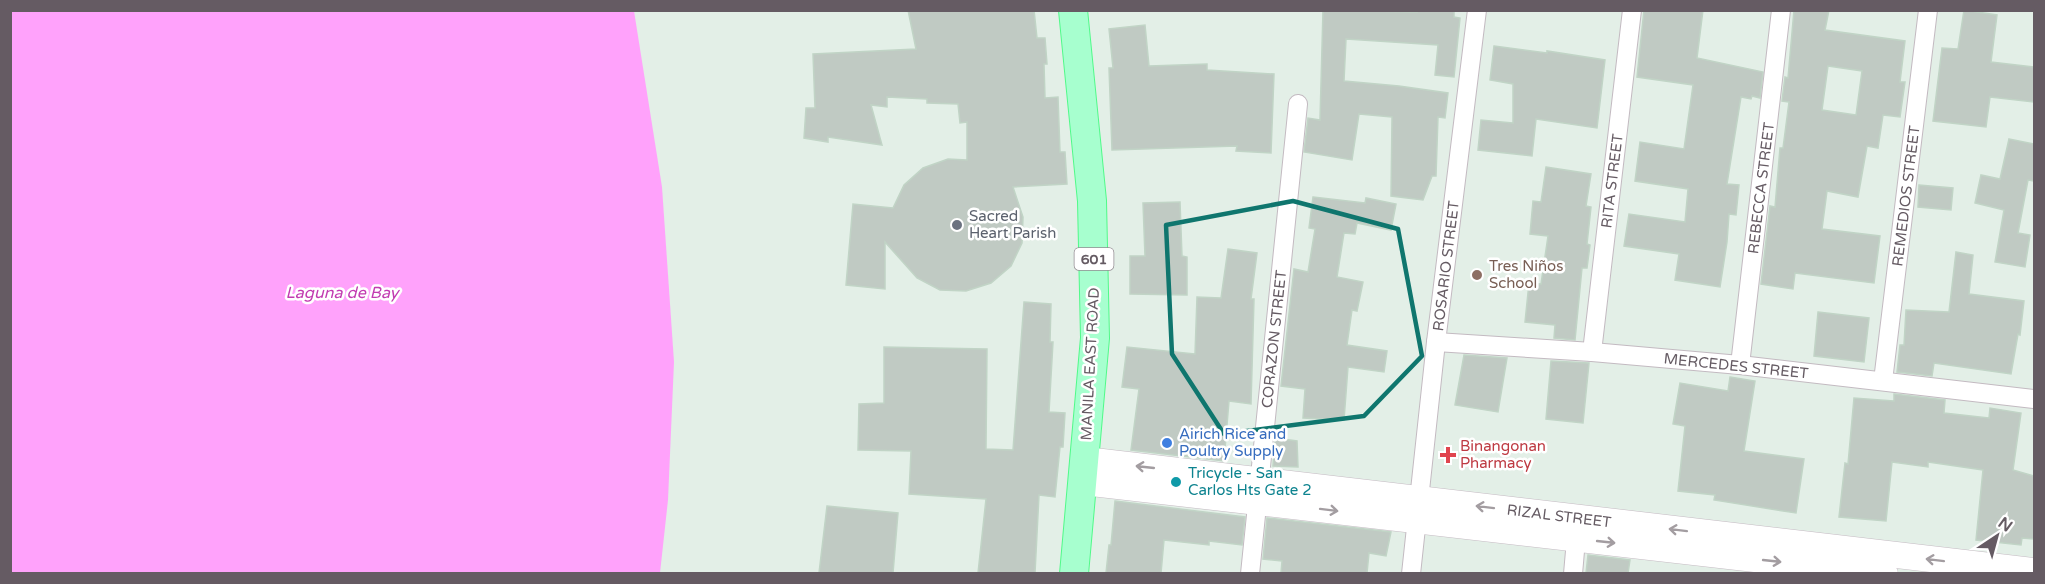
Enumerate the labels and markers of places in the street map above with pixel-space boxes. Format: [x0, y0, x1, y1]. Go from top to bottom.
place label: Sacred Heart Parish [969, 207, 1056, 242]
marker: Sacred Heart Parish [950, 218, 964, 232]
place label: Tres Niños School [1489, 257, 1563, 292]
marker: Tres Niños School [1470, 268, 1484, 282]
place label: Airich Rice and Poultry Supply [1179, 425, 1286, 460]
marker: Airich Rice and Poultry Supply [1160, 436, 1174, 450]
place label: Binangonan Pharmacy [1460, 437, 1546, 472]
marker: Binangonan Pharmacy [1441, 448, 1455, 462]
place label: Tricycle - San Carlos Hts Gate 2 [1188, 464, 1312, 499]
marker: Tricycle - San Carlos Hts Gate 2 [1169, 475, 1183, 489]

